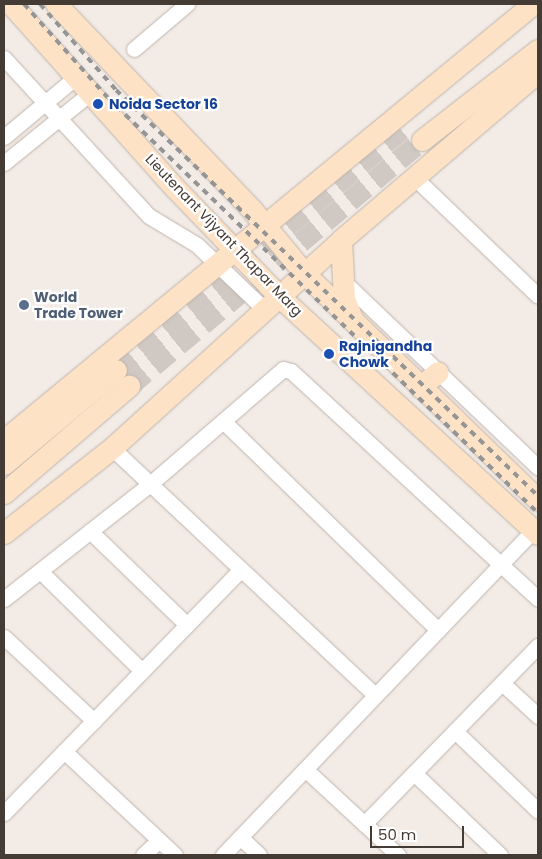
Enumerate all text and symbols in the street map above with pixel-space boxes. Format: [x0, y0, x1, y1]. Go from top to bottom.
place label: Noida Sector 16 [109, 96, 218, 112]
marker: Noida Sector 16 [91, 97, 105, 111]
street label: Lieutenant Vijyant Thapar Marg [142, 150, 306, 320]
place label: World Trade Tower [34, 289, 123, 322]
marker: World Trade Tower [18, 299, 30, 311]
place label: Rajnigandha Chowk [339, 338, 432, 371]
marker: Rajnigandha Chowk [323, 348, 335, 360]
scale bar [372, 816, 466, 848]
text: 50 m [378, 824, 416, 845]

